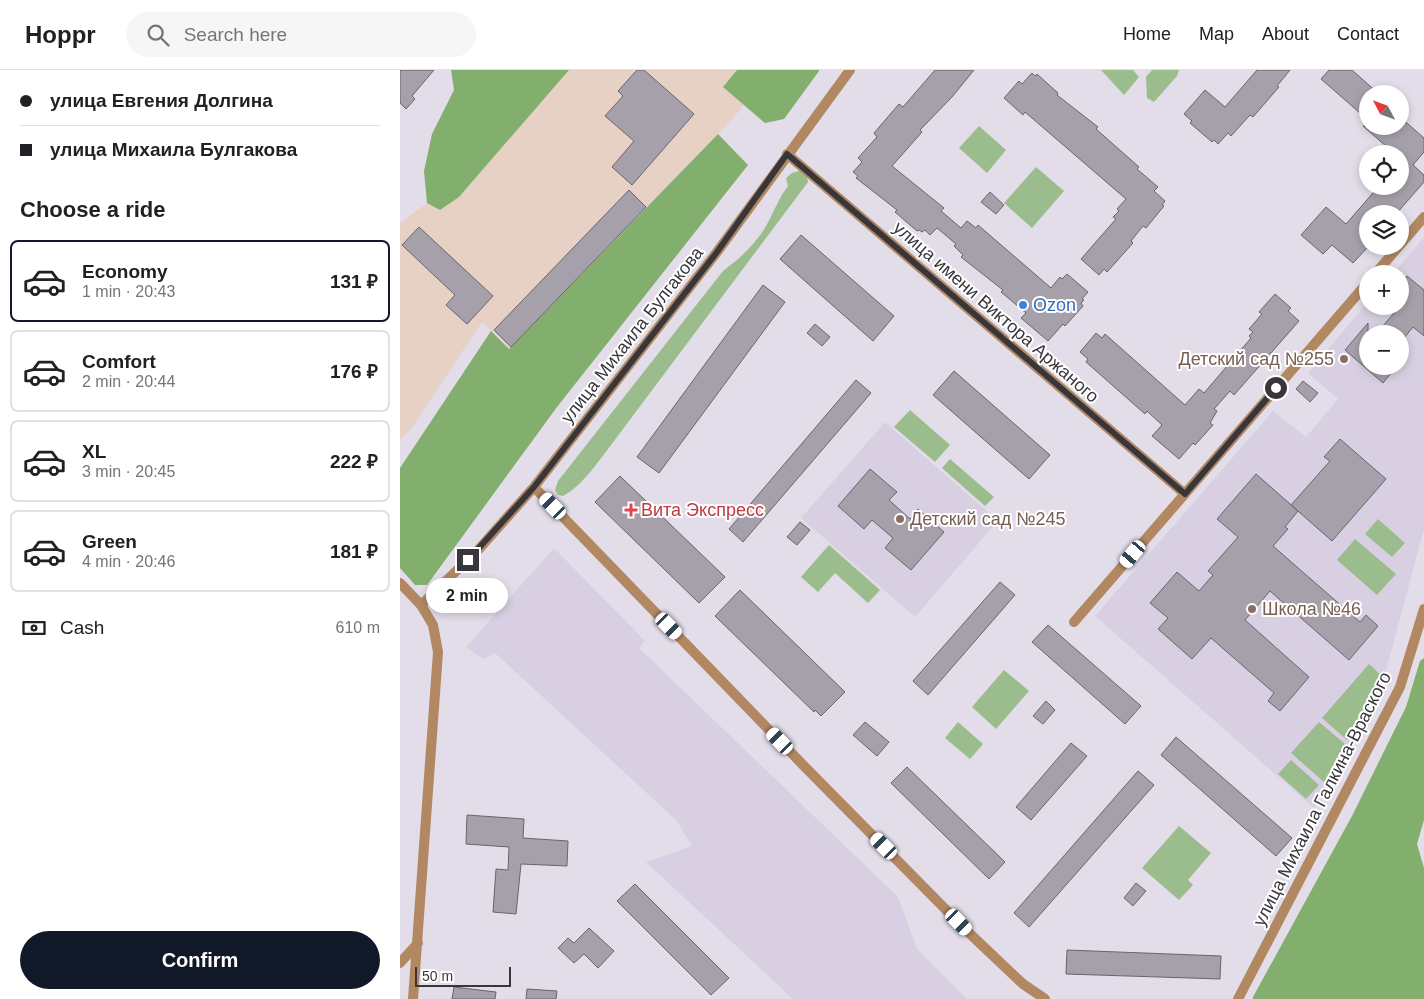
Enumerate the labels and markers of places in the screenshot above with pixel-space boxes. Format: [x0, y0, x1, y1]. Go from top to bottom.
place label: Ozon [1033, 295, 1076, 315]
marker: Ozon [1017, 299, 1029, 311]
place label: Детский сад №255 [1179, 349, 1334, 369]
marker: Детский сад №255 [1338, 353, 1350, 365]
place label: Вита Экспресс [641, 500, 764, 520]
marker: Вита Экспресс [625, 504, 637, 516]
place label: Детский сад №245 [910, 509, 1066, 529]
marker: Детский сад №245 [894, 513, 906, 525]
place label: Школа №46 [1262, 599, 1361, 619]
marker: Школа №46 [1246, 603, 1258, 615]

